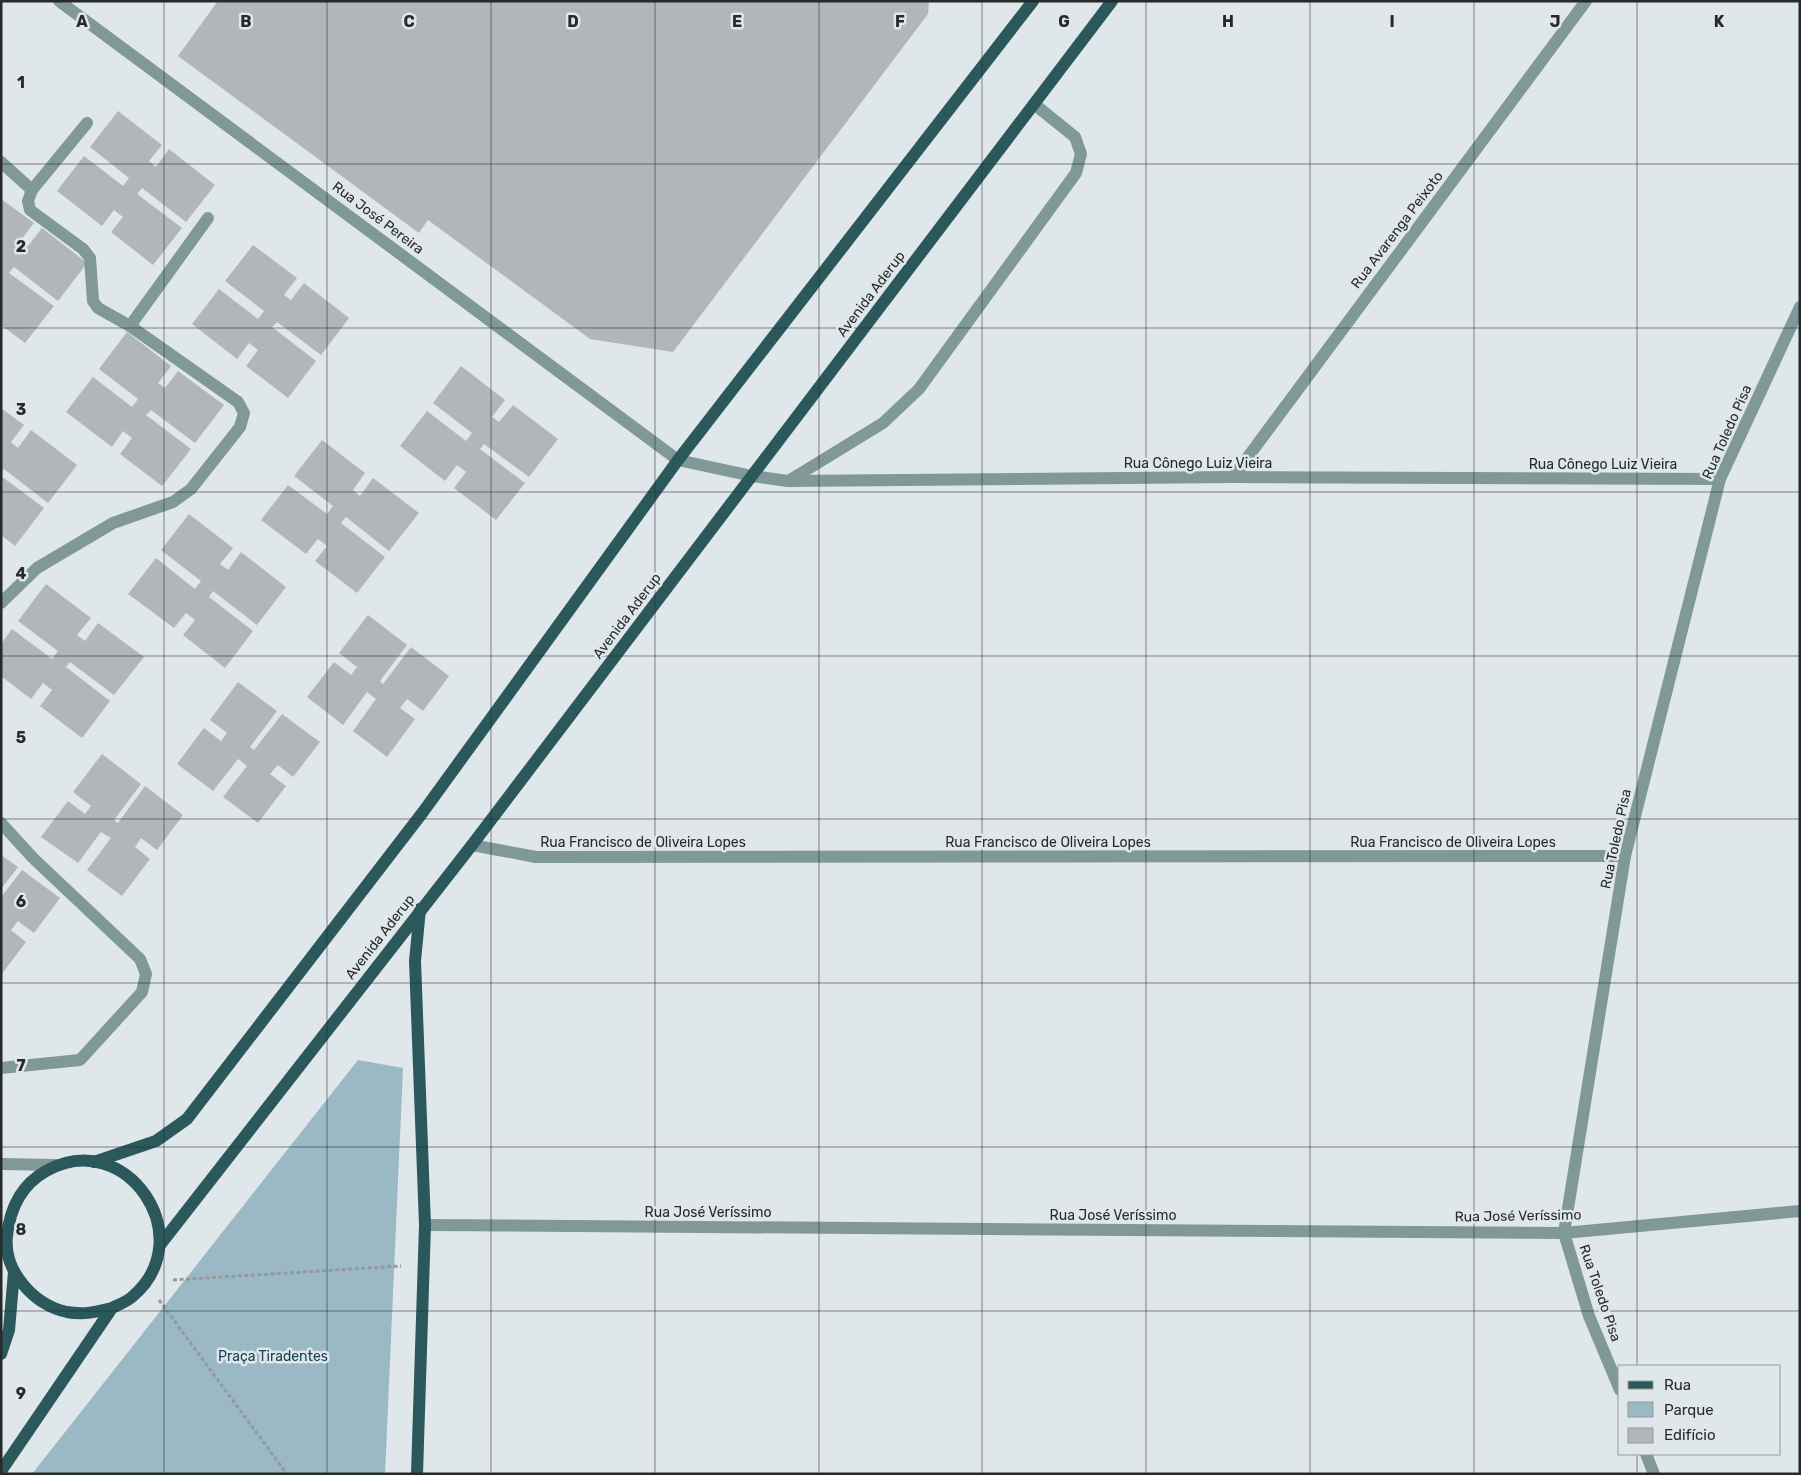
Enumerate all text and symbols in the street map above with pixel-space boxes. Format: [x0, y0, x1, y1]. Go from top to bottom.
text: A [76, 12, 88, 31]
text: B [240, 12, 252, 31]
text: C [403, 12, 415, 31]
text: D [567, 12, 579, 31]
text: E [732, 12, 742, 31]
text: F [895, 12, 905, 31]
text: G [1058, 12, 1070, 31]
text: H [1222, 12, 1234, 31]
text: I [1389, 12, 1395, 31]
text: J [1550, 12, 1560, 31]
text: K [1714, 12, 1725, 31]
text: 1 [17, 73, 25, 92]
street label: Rua Avarenga Peixoto [1347, 168, 1447, 292]
street label: Rua José Pereira [329, 178, 427, 258]
text: 2 [16, 237, 26, 256]
street label: Avenida Aderup [833, 248, 909, 340]
street label: Rua Toledo Pisa [1699, 382, 1755, 482]
text: 3 [16, 400, 26, 419]
street label: Rua Cônego Luiz Vieira [1124, 455, 1272, 472]
street label: Rua Cônego Luiz Vieira [1529, 456, 1677, 473]
text: 4 [16, 564, 27, 583]
street label: Avenida Aderup [589, 570, 665, 662]
text: 5 [16, 728, 26, 747]
street label: Rua Toledo Pisa [1597, 788, 1635, 890]
street label: Rua Francisco de Oliveira Lopes [540, 834, 746, 851]
street label: Rua Francisco de Oliveira Lopes [945, 834, 1151, 851]
street label: Rua Francisco de Oliveira Lopes [1350, 834, 1556, 851]
street label: Avenida Aderup [342, 891, 418, 983]
text: 6 [16, 892, 26, 911]
text: 7 [16, 1056, 26, 1075]
street label: Rua José Veríssimo [645, 1204, 771, 1221]
street label: Rua José Veríssimo [1454, 1206, 1582, 1226]
street label: Rua José Veríssimo [1050, 1207, 1176, 1224]
text: 8 [16, 1220, 27, 1239]
street label: Rua Toledo Pisa [1575, 1242, 1625, 1344]
park label: Praça Tiradentes [218, 1348, 328, 1365]
legend [1618, 1365, 1781, 1455]
text: Rua [1664, 1376, 1691, 1394]
text: 9 [16, 1384, 26, 1403]
text: Parque [1664, 1401, 1714, 1419]
text: Edifício [1664, 1426, 1716, 1444]

